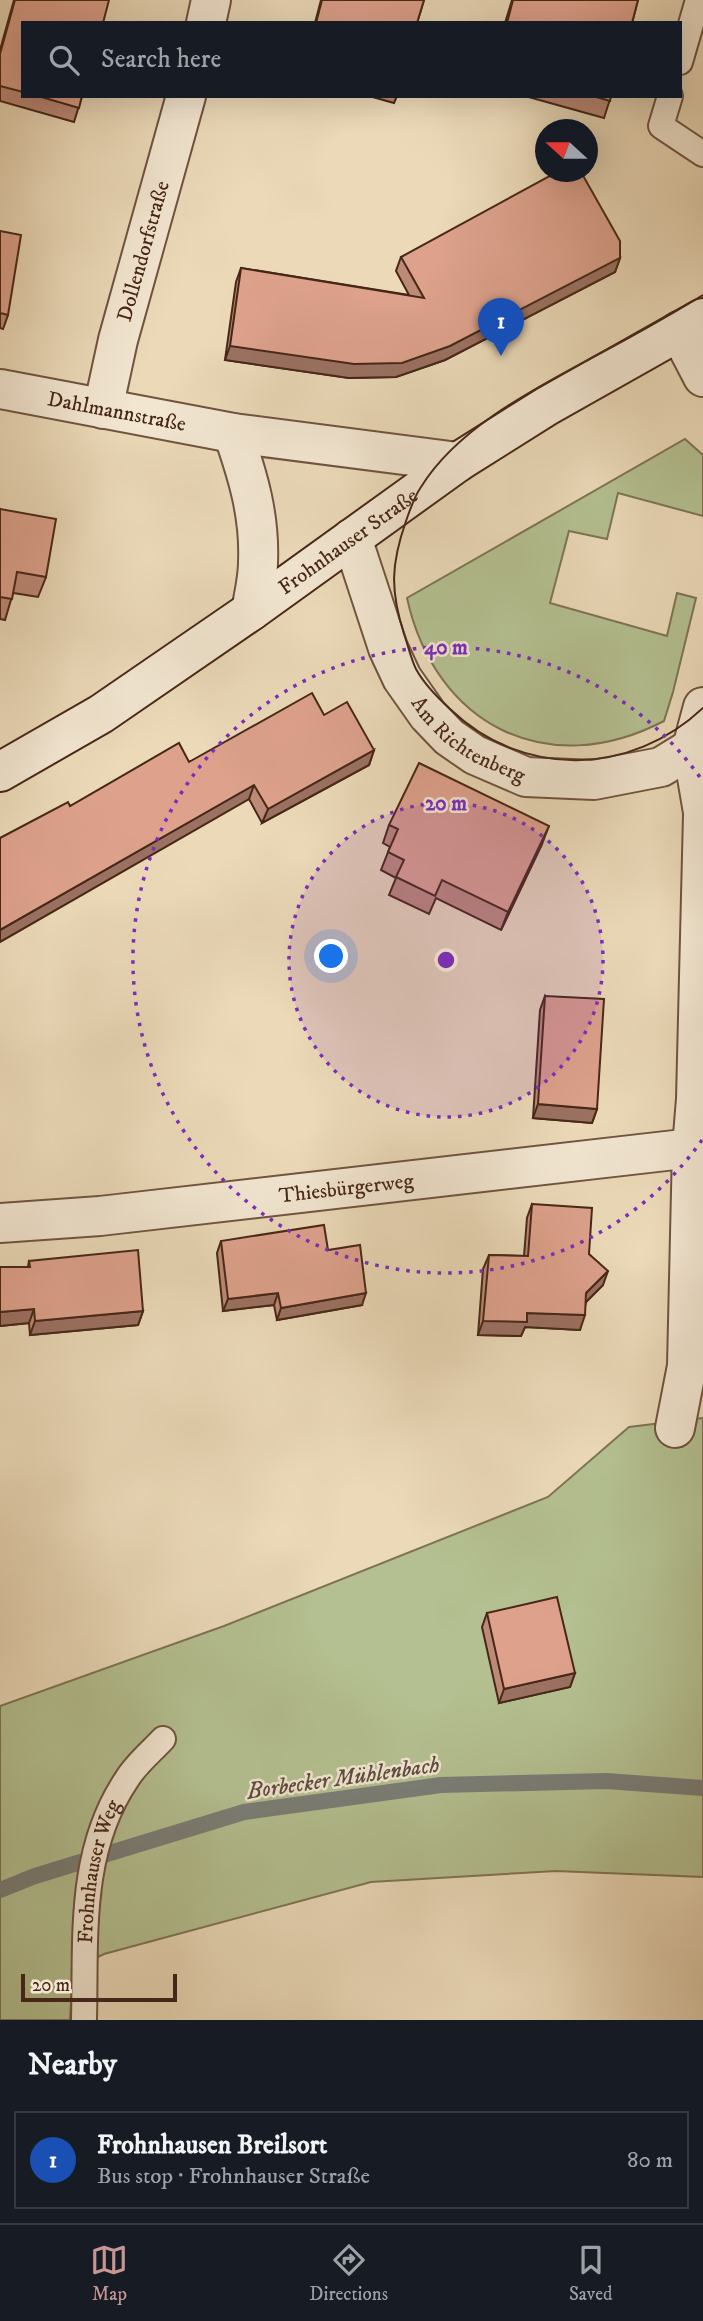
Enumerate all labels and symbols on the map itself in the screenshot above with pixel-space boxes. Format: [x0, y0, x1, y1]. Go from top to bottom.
north arrow [535, 119, 598, 182]
street label: Dollendorfstraße [112, 178, 176, 325]
pin: 1 [478, 298, 524, 356]
street label: Dahlmannstraße [45, 386, 188, 438]
street label: Frohnhauser Straße [274, 483, 424, 601]
text: 40 m [424, 635, 468, 661]
street label: Am Richtenberg [405, 692, 530, 790]
text: 20 m [425, 791, 467, 817]
your location [314, 939, 348, 973]
centre of rings [434, 948, 458, 972]
street label: Thiesbürgerweg [278, 1168, 416, 1209]
water label: Borbecker Mühlenbach [244, 1751, 441, 1806]
street label: Frohnhauser Weg [73, 1795, 127, 1944]
scale bar [21, 1971, 177, 2003]

